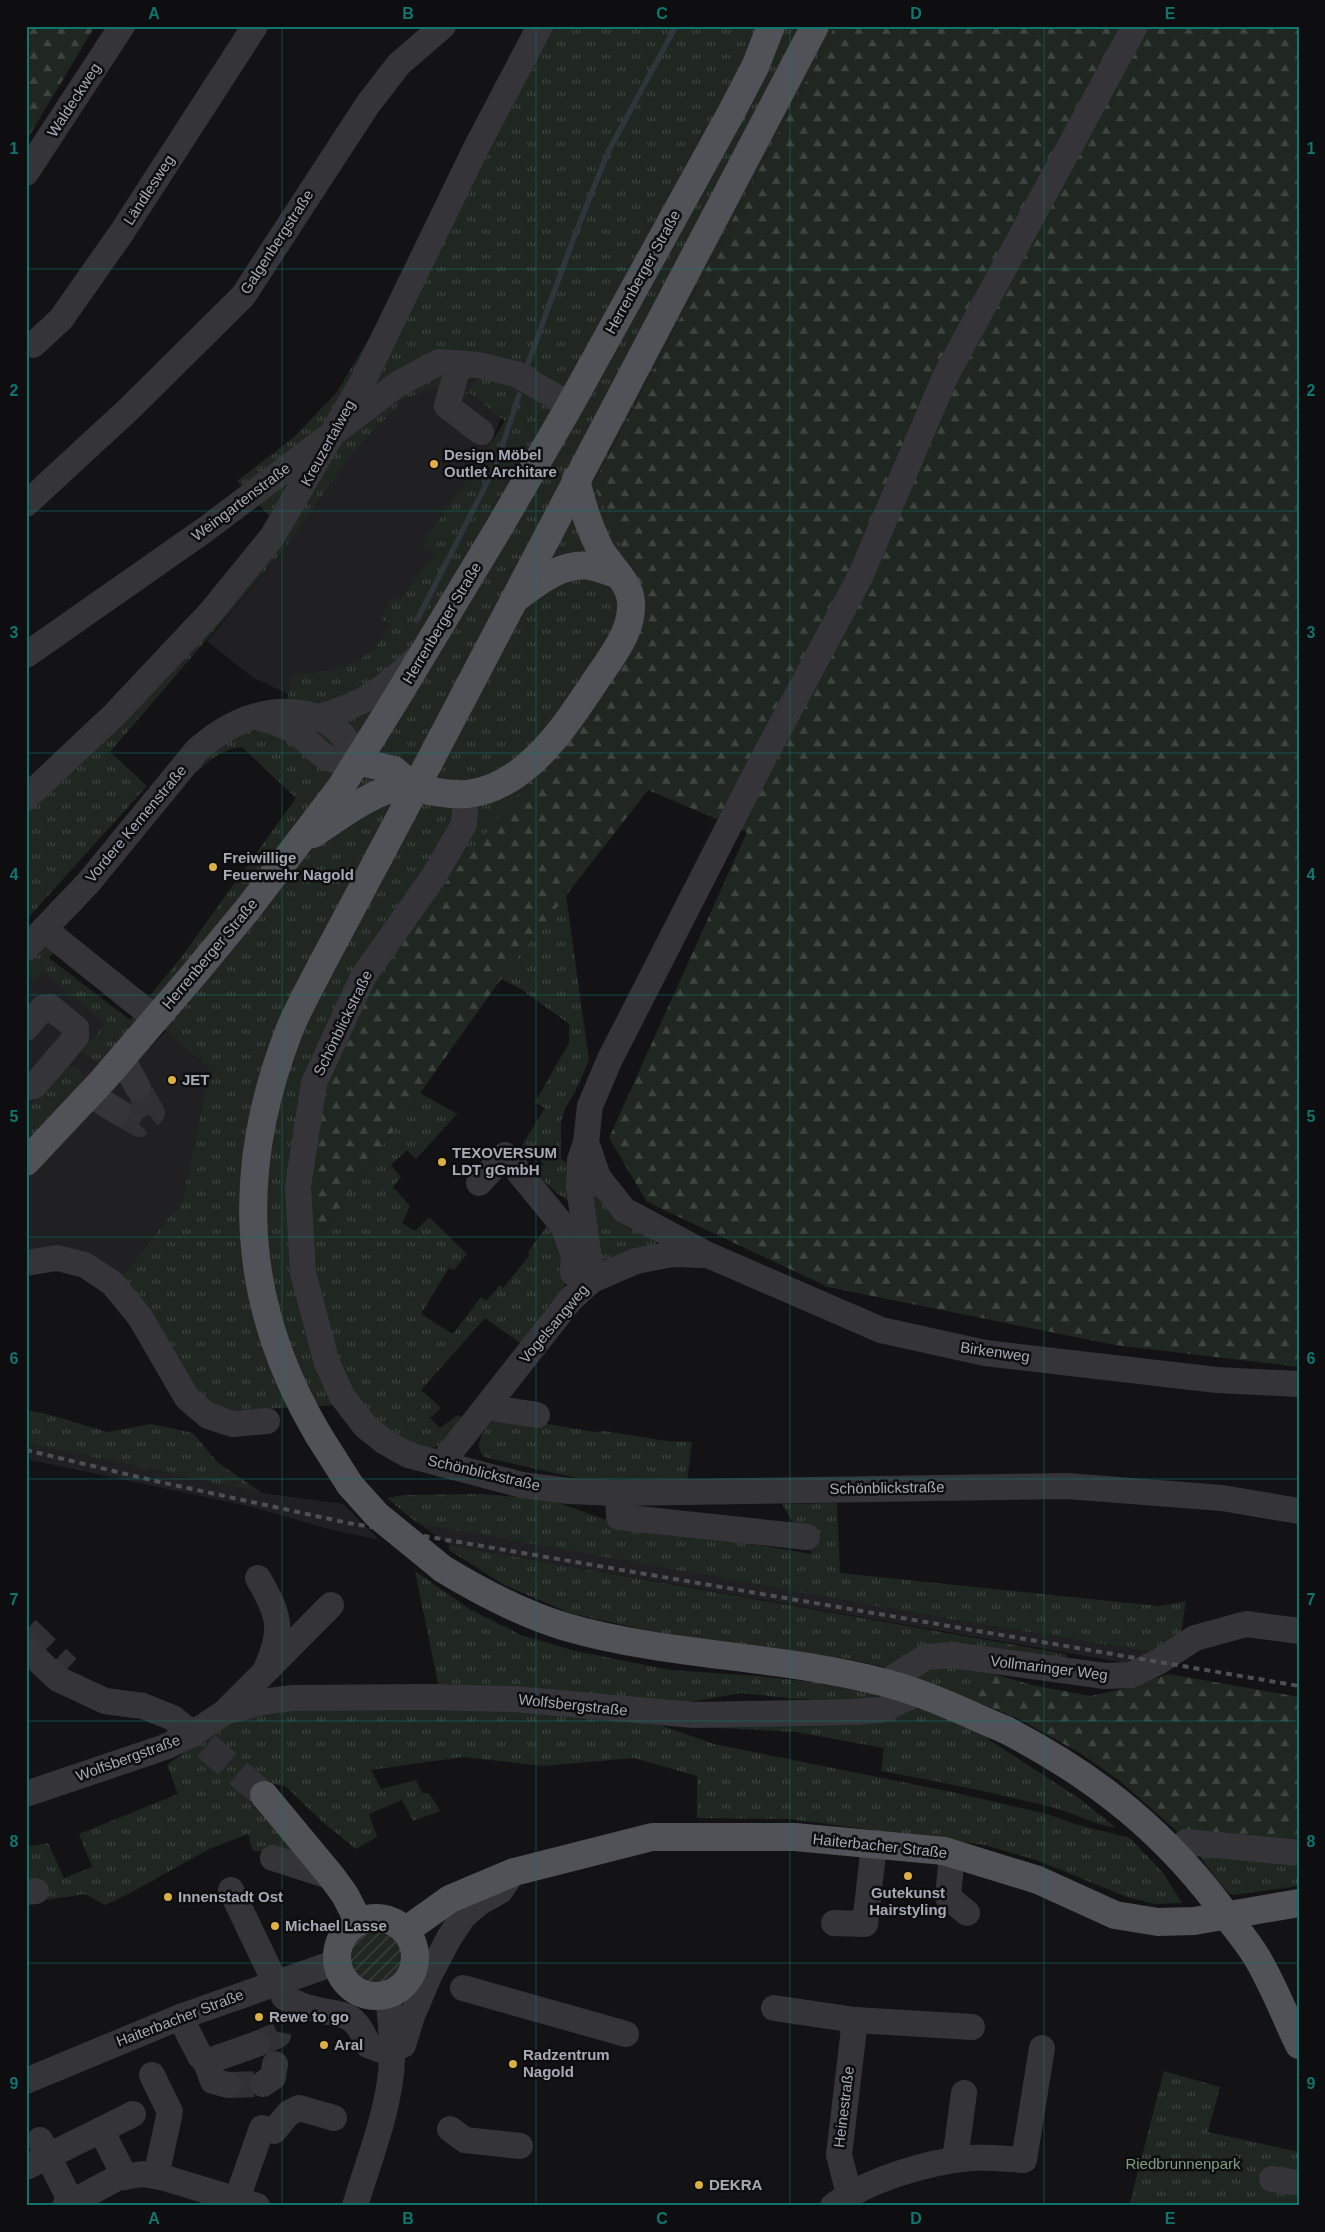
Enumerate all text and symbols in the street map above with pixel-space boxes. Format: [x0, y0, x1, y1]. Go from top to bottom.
text: A [148, 5, 160, 22]
text: B [402, 5, 414, 22]
text: C [656, 5, 668, 22]
text: D [910, 5, 922, 22]
text: E [1165, 5, 1176, 22]
street label: Waldeckweg [43, 60, 104, 140]
text: 1 [10, 140, 19, 157]
text: 1 [1307, 140, 1316, 157]
street label: Ländlesweg [120, 152, 178, 228]
street label: Galgenbergstraße [237, 186, 317, 297]
street label: Herrenberger Straße [602, 207, 684, 336]
text: 2 [10, 382, 19, 399]
text: 2 [1307, 382, 1316, 399]
street label: Kreuzertalweg [297, 397, 358, 489]
place label: Design Möbel Outlet Architare [444, 446, 557, 480]
marker: Design Möbel Outlet Architare [428, 458, 440, 470]
street label: Weingartenstraße [188, 459, 293, 544]
street label: Herrenberger Straße [399, 559, 484, 686]
text: 3 [10, 624, 19, 641]
text: 3 [1307, 624, 1316, 641]
street label: Vordere Kernenstraße [82, 762, 190, 886]
place label: Freiwillige Feuerwehr Nagold [223, 849, 354, 883]
marker: Freiwillige Feuerwehr Nagold [207, 861, 219, 873]
text: 4 [10, 866, 19, 883]
text: 4 [1307, 866, 1316, 883]
street label: Herrenberger Straße [159, 895, 261, 1012]
street label: Schönblickstraße [310, 967, 375, 1078]
place label: JET [182, 1071, 210, 1088]
marker: JET [166, 1074, 178, 1086]
text: 5 [10, 1108, 19, 1125]
text: 5 [1307, 1108, 1316, 1125]
place label: TEXOVERSUM LDT gGmbH [452, 1144, 557, 1178]
marker: TEXOVERSUM LDT gGmbH [436, 1156, 448, 1168]
street label: Vogelsangweg [516, 1281, 591, 1367]
street label: Birkenweg [959, 1338, 1031, 1365]
text: 6 [10, 1350, 19, 1367]
text: 6 [1307, 1350, 1316, 1367]
street label: Schönblickstraße [426, 1451, 542, 1494]
street label: Schönblickstraße [829, 1478, 945, 1497]
text: 7 [10, 1591, 19, 1608]
text: 7 [1307, 1591, 1316, 1608]
street label: Vollmaringer Weg [989, 1652, 1109, 1683]
street label: Wolfsbergstraße [518, 1690, 629, 1719]
street label: Wolfsbergstraße [73, 1731, 182, 1784]
street label: Haiterbacher Straße [812, 1830, 948, 1861]
text: 8 [10, 1833, 19, 1850]
text: 8 [1307, 1833, 1316, 1850]
marker: Gutekunst Hairstyling [902, 1870, 914, 1882]
place label: Gutekunst Hairstyling [869, 1884, 947, 1918]
place label: Innenstadt Ost [178, 1888, 283, 1905]
marker: Innenstadt Ost [162, 1891, 174, 1903]
place label: Michael Lasse [285, 1917, 387, 1934]
marker: Michael Lasse [269, 1920, 281, 1932]
street label: Haiterbacher Straße [114, 1985, 246, 2050]
place label: Rewe to go [269, 2008, 349, 2025]
marker: Rewe to go [253, 2011, 265, 2023]
place label: Aral [334, 2036, 363, 2053]
marker: Aral [318, 2039, 330, 2051]
place label: Radzentrum Nagold [523, 2046, 610, 2080]
marker: Radzentrum Nagold [507, 2058, 519, 2070]
street label: Heinestraße [830, 2065, 857, 2149]
text: 9 [10, 2075, 19, 2092]
text: 9 [1307, 2075, 1316, 2092]
park label: Riedbrunnenpark [1125, 2155, 1241, 2172]
place label: DEKRA [709, 2176, 763, 2193]
marker: DEKRA [693, 2179, 705, 2191]
text: A [148, 2210, 160, 2227]
text: B [402, 2210, 414, 2227]
text: C [656, 2210, 668, 2227]
text: D [910, 2210, 922, 2227]
text: E [1165, 2210, 1176, 2227]

